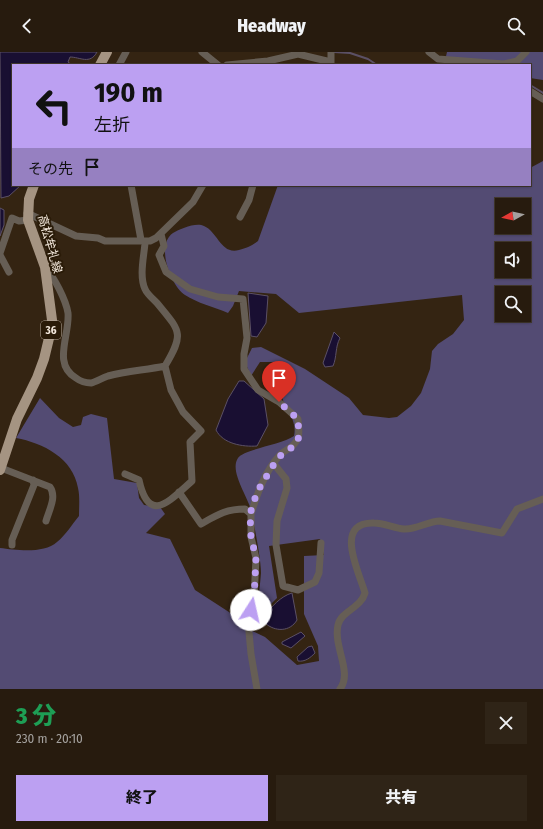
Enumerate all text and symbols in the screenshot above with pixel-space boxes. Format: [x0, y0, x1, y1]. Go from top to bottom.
icon: back [16, 15, 38, 37]
text: Headway [237, 15, 306, 37]
icon: search [505, 15, 527, 37]
text: 190 m [94, 76, 163, 109]
icon: left [28, 80, 80, 132]
text: 左折 [94, 114, 130, 136]
icon: arrive [81, 156, 103, 178]
text: その先 [28, 160, 73, 178]
north arrow [495, 198, 531, 234]
map controls [495, 198, 531, 322]
street label: 高松牟礼線 [35, 213, 65, 275]
button: sound [495, 242, 531, 278]
button: search [495, 286, 531, 322]
road number: 36 [41, 321, 61, 339]
pin [262, 361, 296, 402]
icon: arrive [268, 367, 290, 389]
position arrow [230, 589, 272, 631]
text: 3 分 [16, 702, 56, 730]
button: close [485, 702, 527, 744]
text: 230 m · 20:10 [16, 731, 83, 746]
button: 終了 [16, 775, 268, 821]
button: 共有 [276, 775, 527, 821]

